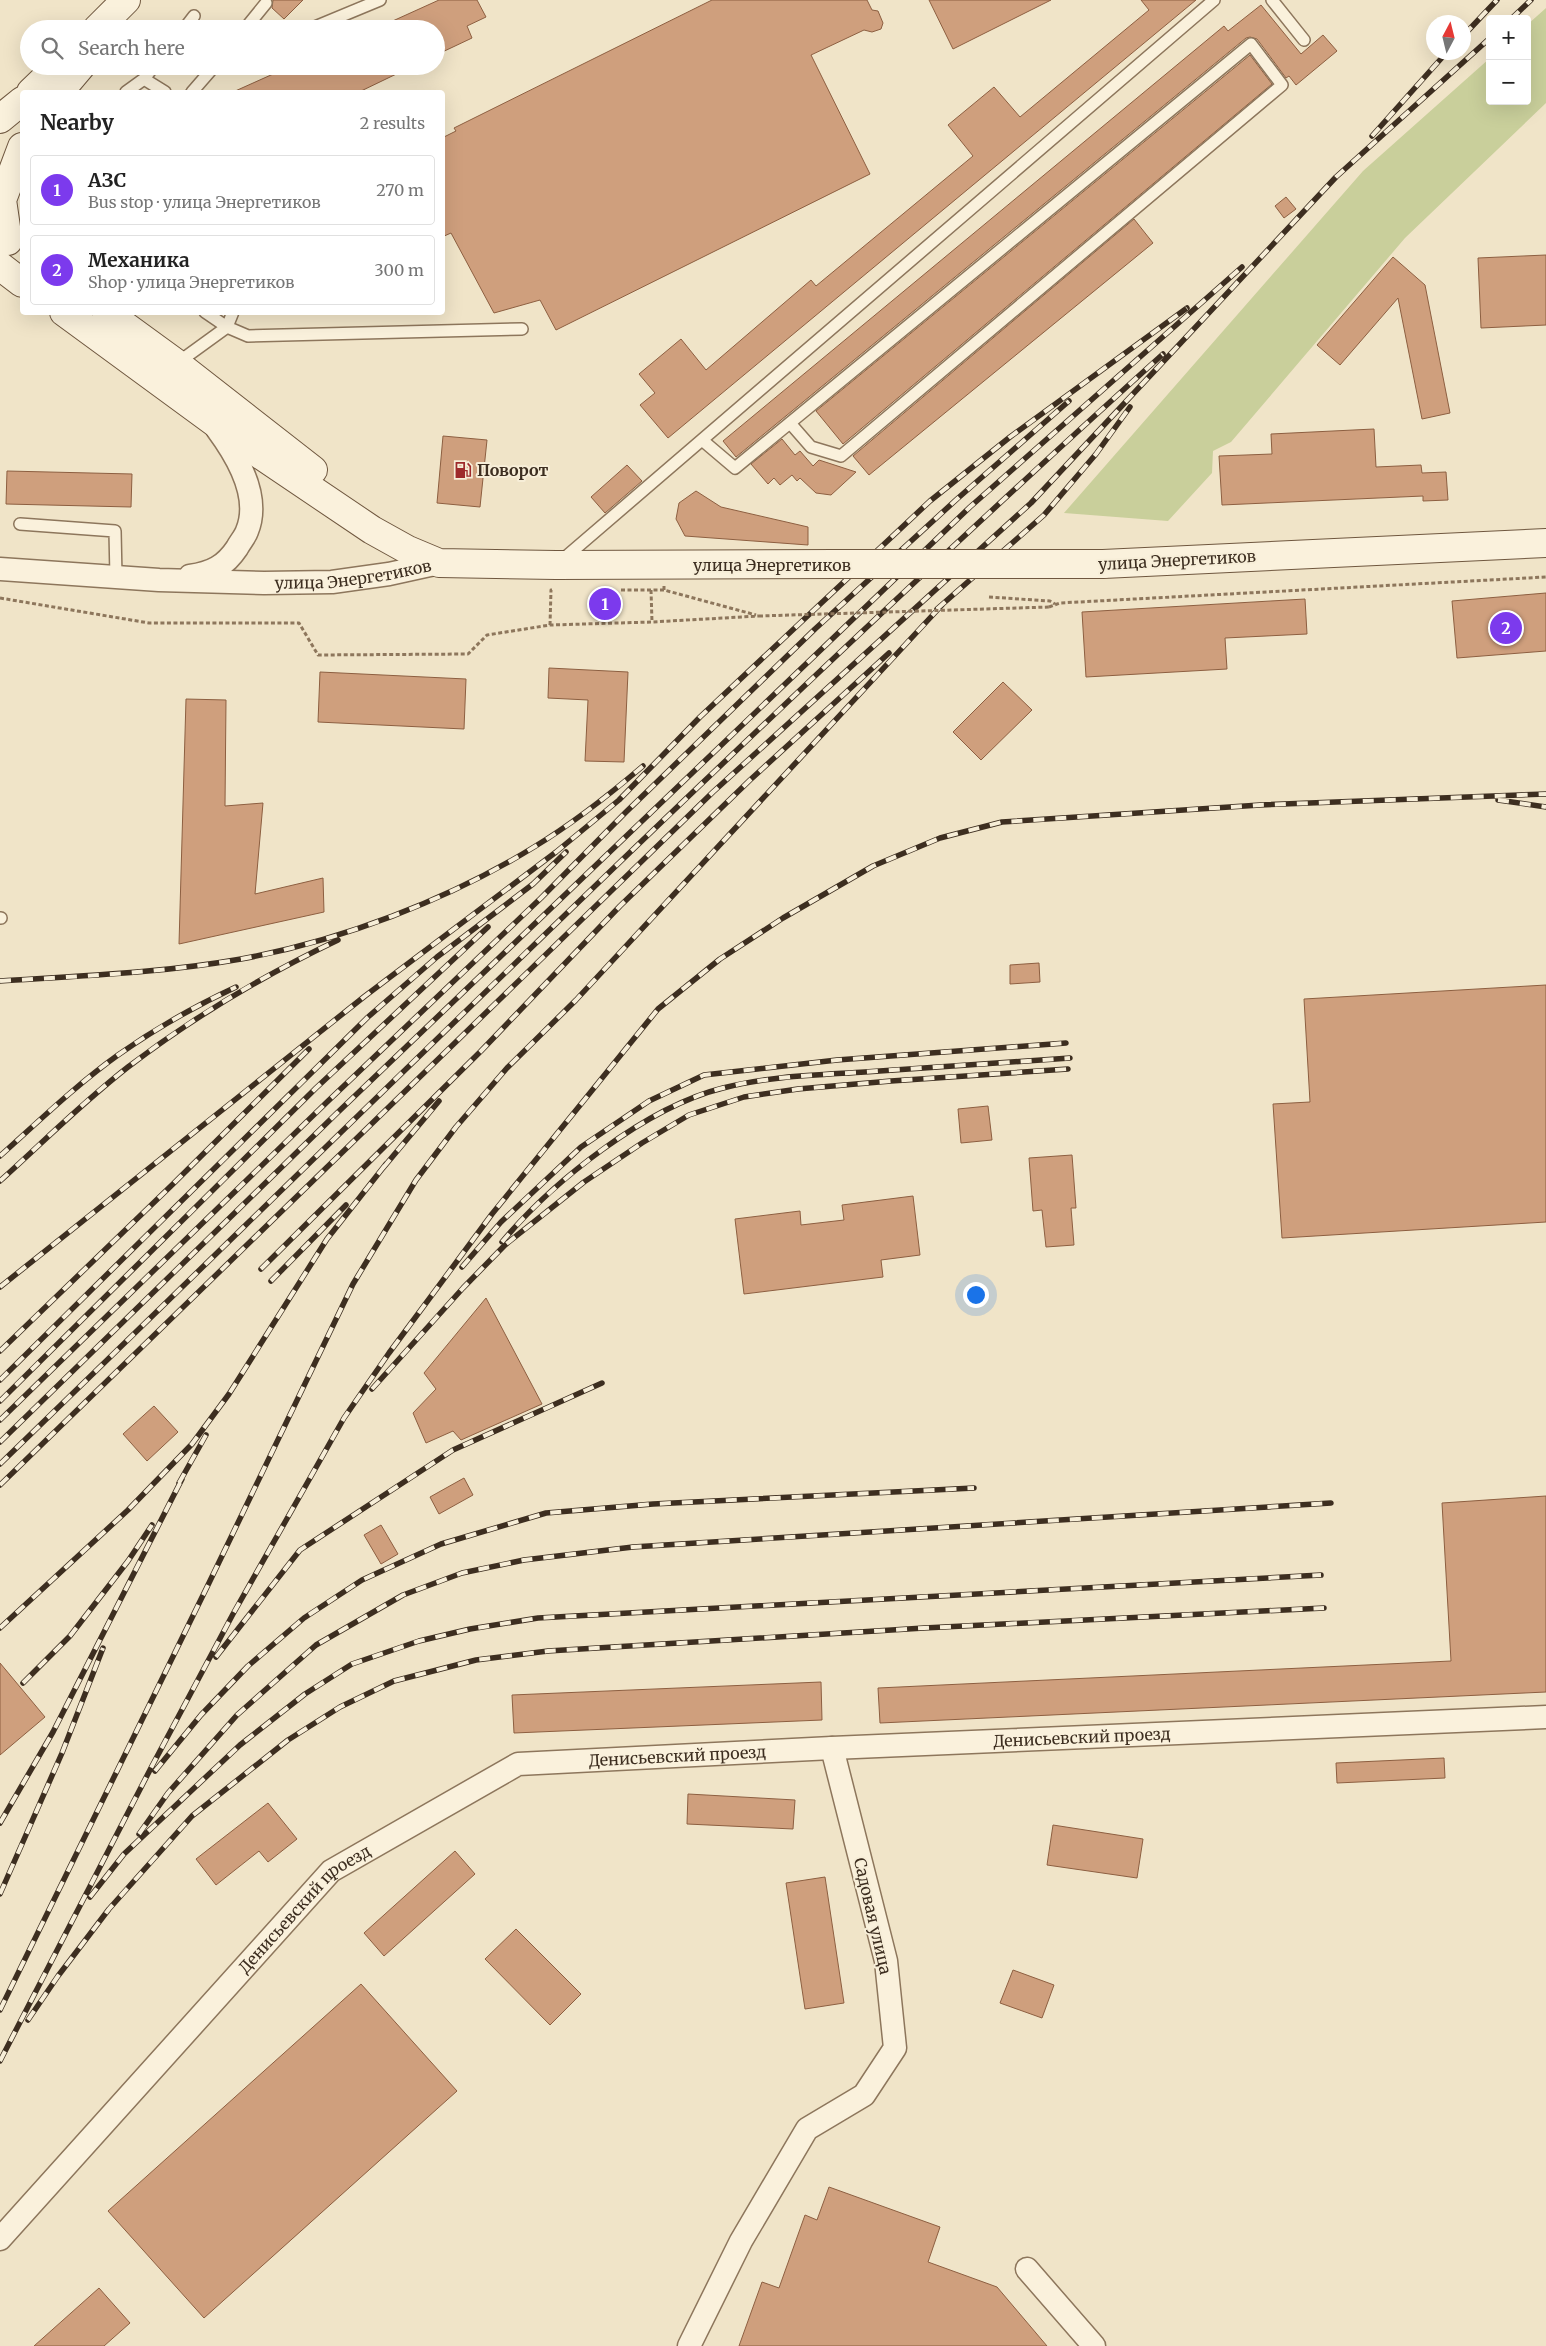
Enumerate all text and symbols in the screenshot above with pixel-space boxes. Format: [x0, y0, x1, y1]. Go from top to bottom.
north arrow [1426, 15, 1471, 60]
map controls [1486, 15, 1531, 105]
button: + [1486, 15, 1531, 60]
search box [20, 20, 445, 75]
icon: search [38, 34, 66, 62]
text: Search here [78, 36, 185, 60]
button: − [1486, 60, 1531, 105]
text: Nearby [40, 109, 114, 136]
text: 2 results [360, 113, 425, 133]
text: АЗС [88, 168, 126, 192]
text: 1 [53, 180, 61, 200]
text: 270 m [376, 180, 424, 200]
text: Bus stop · улица Энергетиков [88, 192, 321, 212]
text: Механика [88, 248, 190, 272]
text: 2 [52, 260, 62, 280]
text: 300 m [375, 260, 424, 280]
text: Shop · улица Энергетиков [88, 272, 294, 292]
fuel station icon: Поворот [453, 460, 473, 480]
place label: Поворот [477, 460, 549, 480]
street label: улица Энергетиков [1098, 546, 1256, 574]
street label: улица Энергетиков [274, 555, 433, 593]
street label: улица Энергетиков [693, 555, 851, 575]
pin: 1 [589, 585, 621, 623]
pin: 2 [1490, 609, 1522, 647]
your location [963, 1282, 989, 1308]
street label: Денисьевский проезд [993, 1723, 1171, 1751]
street label: Денисьевский проезд [588, 1741, 767, 1770]
street label: Денисьевский проезд [234, 1841, 374, 1977]
street label: Садовая улица [850, 1856, 896, 1977]

